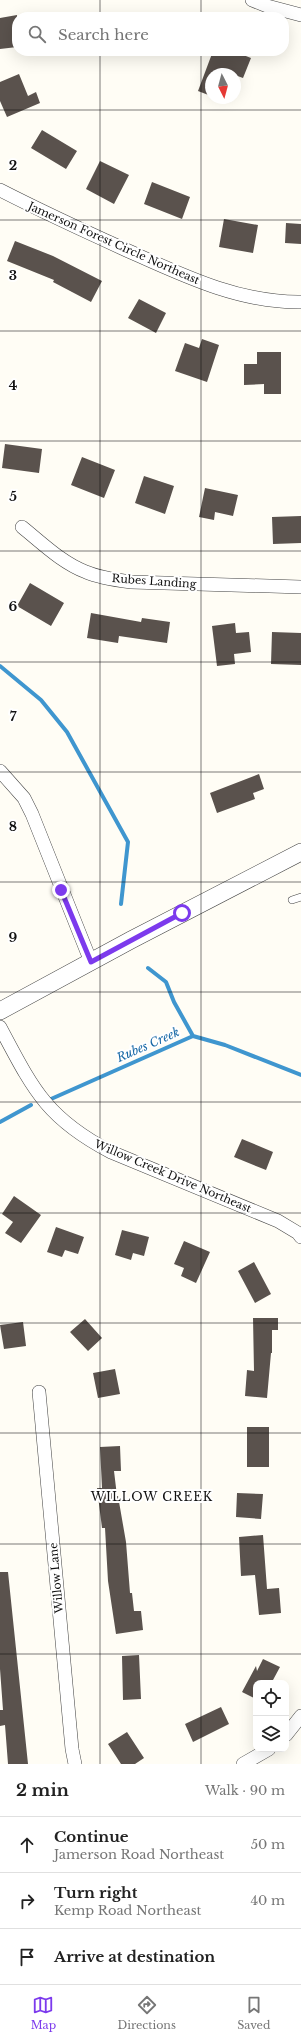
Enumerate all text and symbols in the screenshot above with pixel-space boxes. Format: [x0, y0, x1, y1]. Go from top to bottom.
search box [12, 12, 289, 56]
icon: search [26, 23, 48, 45]
text: Search here [58, 25, 149, 44]
north arrow [205, 68, 241, 104]
text: 2 [9, 157, 17, 174]
street label: Jamerson Forest Circle Northeast [24, 198, 203, 288]
text: 3 [9, 267, 17, 284]
text: 4 [9, 377, 18, 394]
text: 5 [9, 488, 17, 505]
street label: Rubes Landing [111, 571, 197, 591]
text: 6 [9, 598, 18, 615]
text: 7 [10, 708, 17, 725]
text: 8 [9, 818, 17, 835]
route end [52, 881, 70, 899]
route start [173, 904, 191, 922]
text: 9 [9, 929, 18, 946]
water label: Rubes Creek [113, 1024, 181, 1065]
street label: Willow Creek Drive Northeast [91, 1136, 254, 1216]
district label: WILLOW CREEK [90, 1489, 213, 1504]
street label: Willow Lane [46, 1542, 66, 1615]
map controls [253, 1680, 289, 1752]
button: locate [253, 1680, 289, 1716]
button: layers [253, 1716, 289, 1752]
text: 2 min [16, 1780, 69, 1801]
text: Walk · 90 m [205, 1782, 285, 1799]
text: Continue [54, 1827, 129, 1846]
icon: ahead [16, 1834, 38, 1856]
text: 50 m [251, 1836, 285, 1853]
text: Jamerson Road Northeast [54, 1846, 224, 1863]
text: Turn right [54, 1883, 137, 1902]
icon: right [16, 1890, 38, 1912]
text: 40 m [250, 1892, 285, 1909]
text: Kemp Road Northeast [54, 1902, 201, 1919]
icon: arrive [16, 1946, 38, 1968]
text: Arrive at destination [54, 1947, 215, 1966]
tab: Map [31, 1994, 56, 2032]
tab: Directions [117, 1994, 176, 2032]
tab: Saved [237, 1994, 270, 2032]

